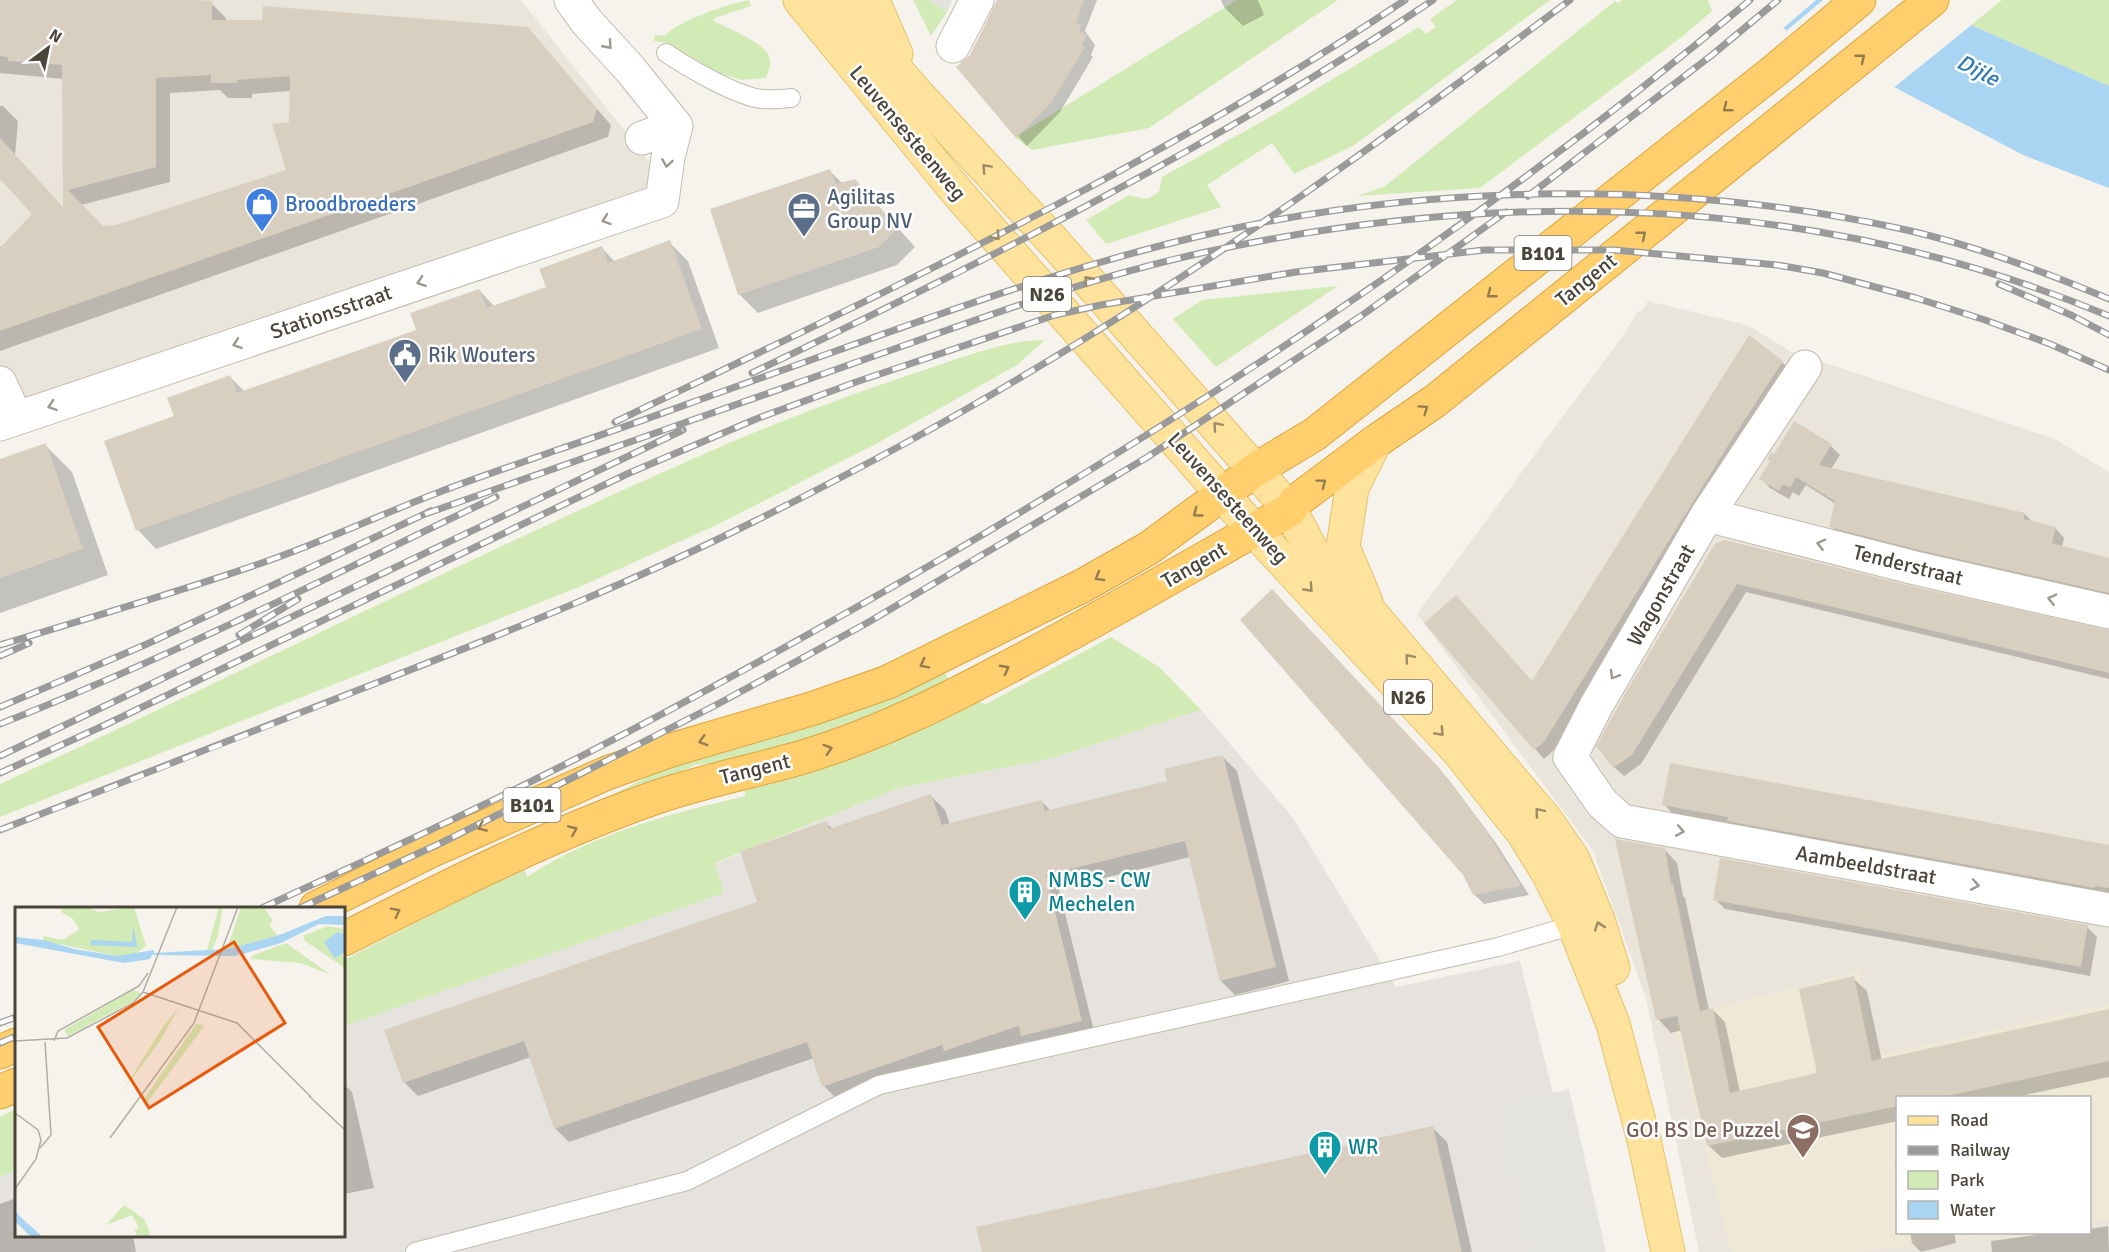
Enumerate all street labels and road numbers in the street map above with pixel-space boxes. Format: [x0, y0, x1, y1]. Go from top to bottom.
street label: Leuvensesteenweg [844, 60, 972, 206]
road number: B101 [1514, 236, 1572, 270]
street label: Tangent [1550, 247, 1622, 313]
road number: N26 [1023, 277, 1071, 311]
street label: Stationsstraat [267, 279, 395, 345]
street label: Leuvensesteenweg [1162, 427, 1294, 569]
street label: Tangent [1157, 536, 1231, 594]
street label: Wagonstraat [1621, 539, 1701, 651]
street label: Tenderstraat [1850, 539, 1966, 591]
road number: N26 [1384, 680, 1432, 714]
street label: Tangent [717, 748, 793, 790]
road number: B101 [504, 788, 560, 822]
street label: Aambeeldstraat [1794, 840, 1938, 890]

